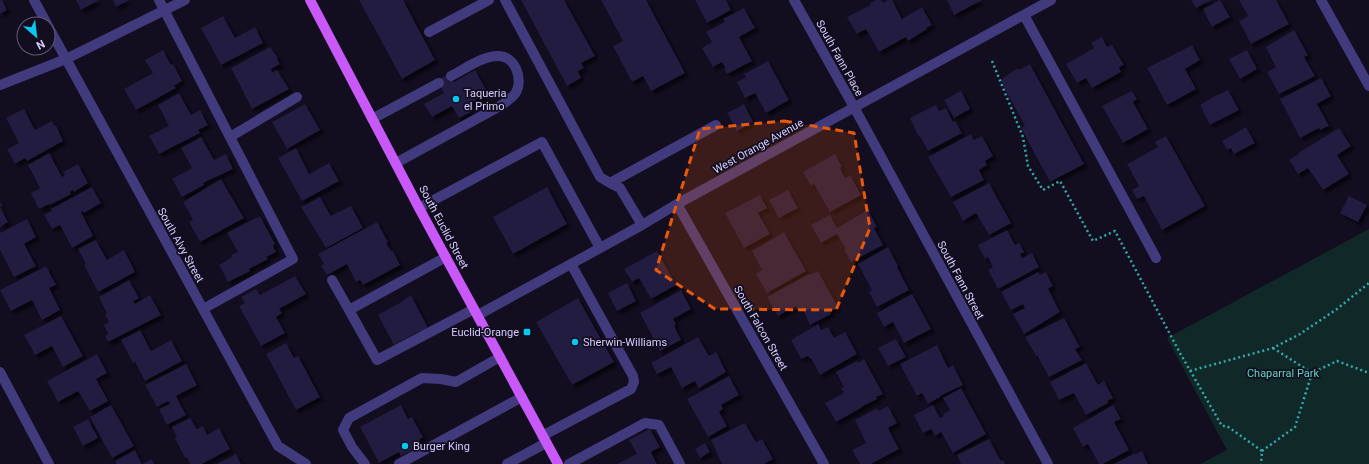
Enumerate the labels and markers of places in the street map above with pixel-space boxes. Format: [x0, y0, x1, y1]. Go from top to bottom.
place label: Taqueria el Primo [464, 87, 506, 113]
marker: Taqueria el Primo [451, 94, 461, 104]
place label: Euclid-Orange [451, 326, 519, 339]
marker: Euclid-Orange [522, 327, 532, 337]
place label: Sherwin-Williams [583, 336, 667, 349]
marker: Sherwin-Williams [570, 337, 580, 347]
place label: Burger King [413, 440, 470, 453]
marker: Burger King [400, 441, 410, 451]

